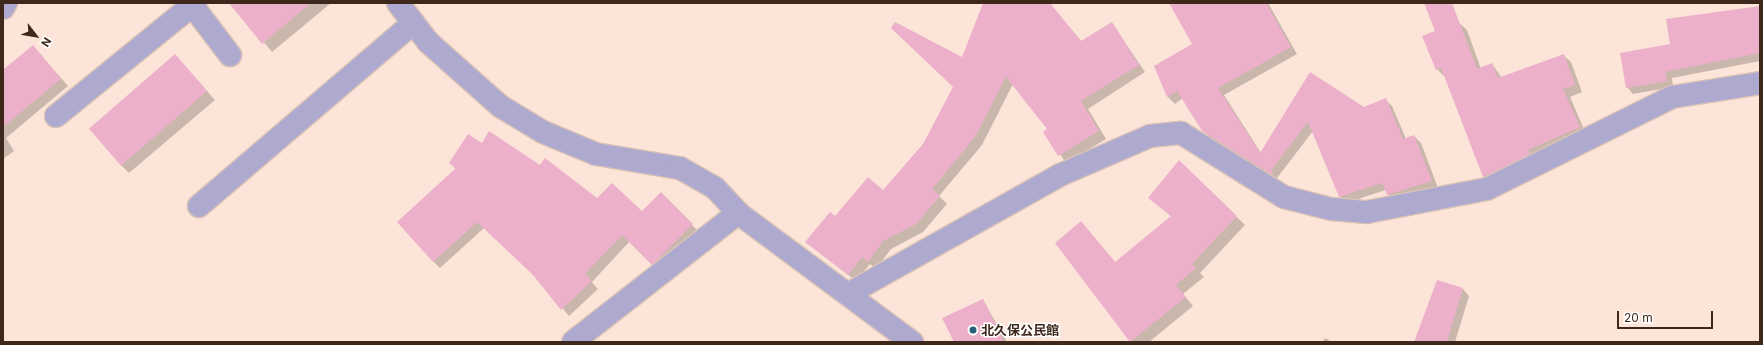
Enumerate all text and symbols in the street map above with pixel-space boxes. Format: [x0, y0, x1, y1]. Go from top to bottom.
north arrow [16, 16, 56, 56]
text: N [38, 35, 54, 49]
scale bar [1619, 303, 1715, 329]
text: 20 m [1624, 310, 1653, 325]
place label: 北久保公民館 [981, 322, 1059, 338]
marker: 北久保公民館 [968, 325, 978, 335]

